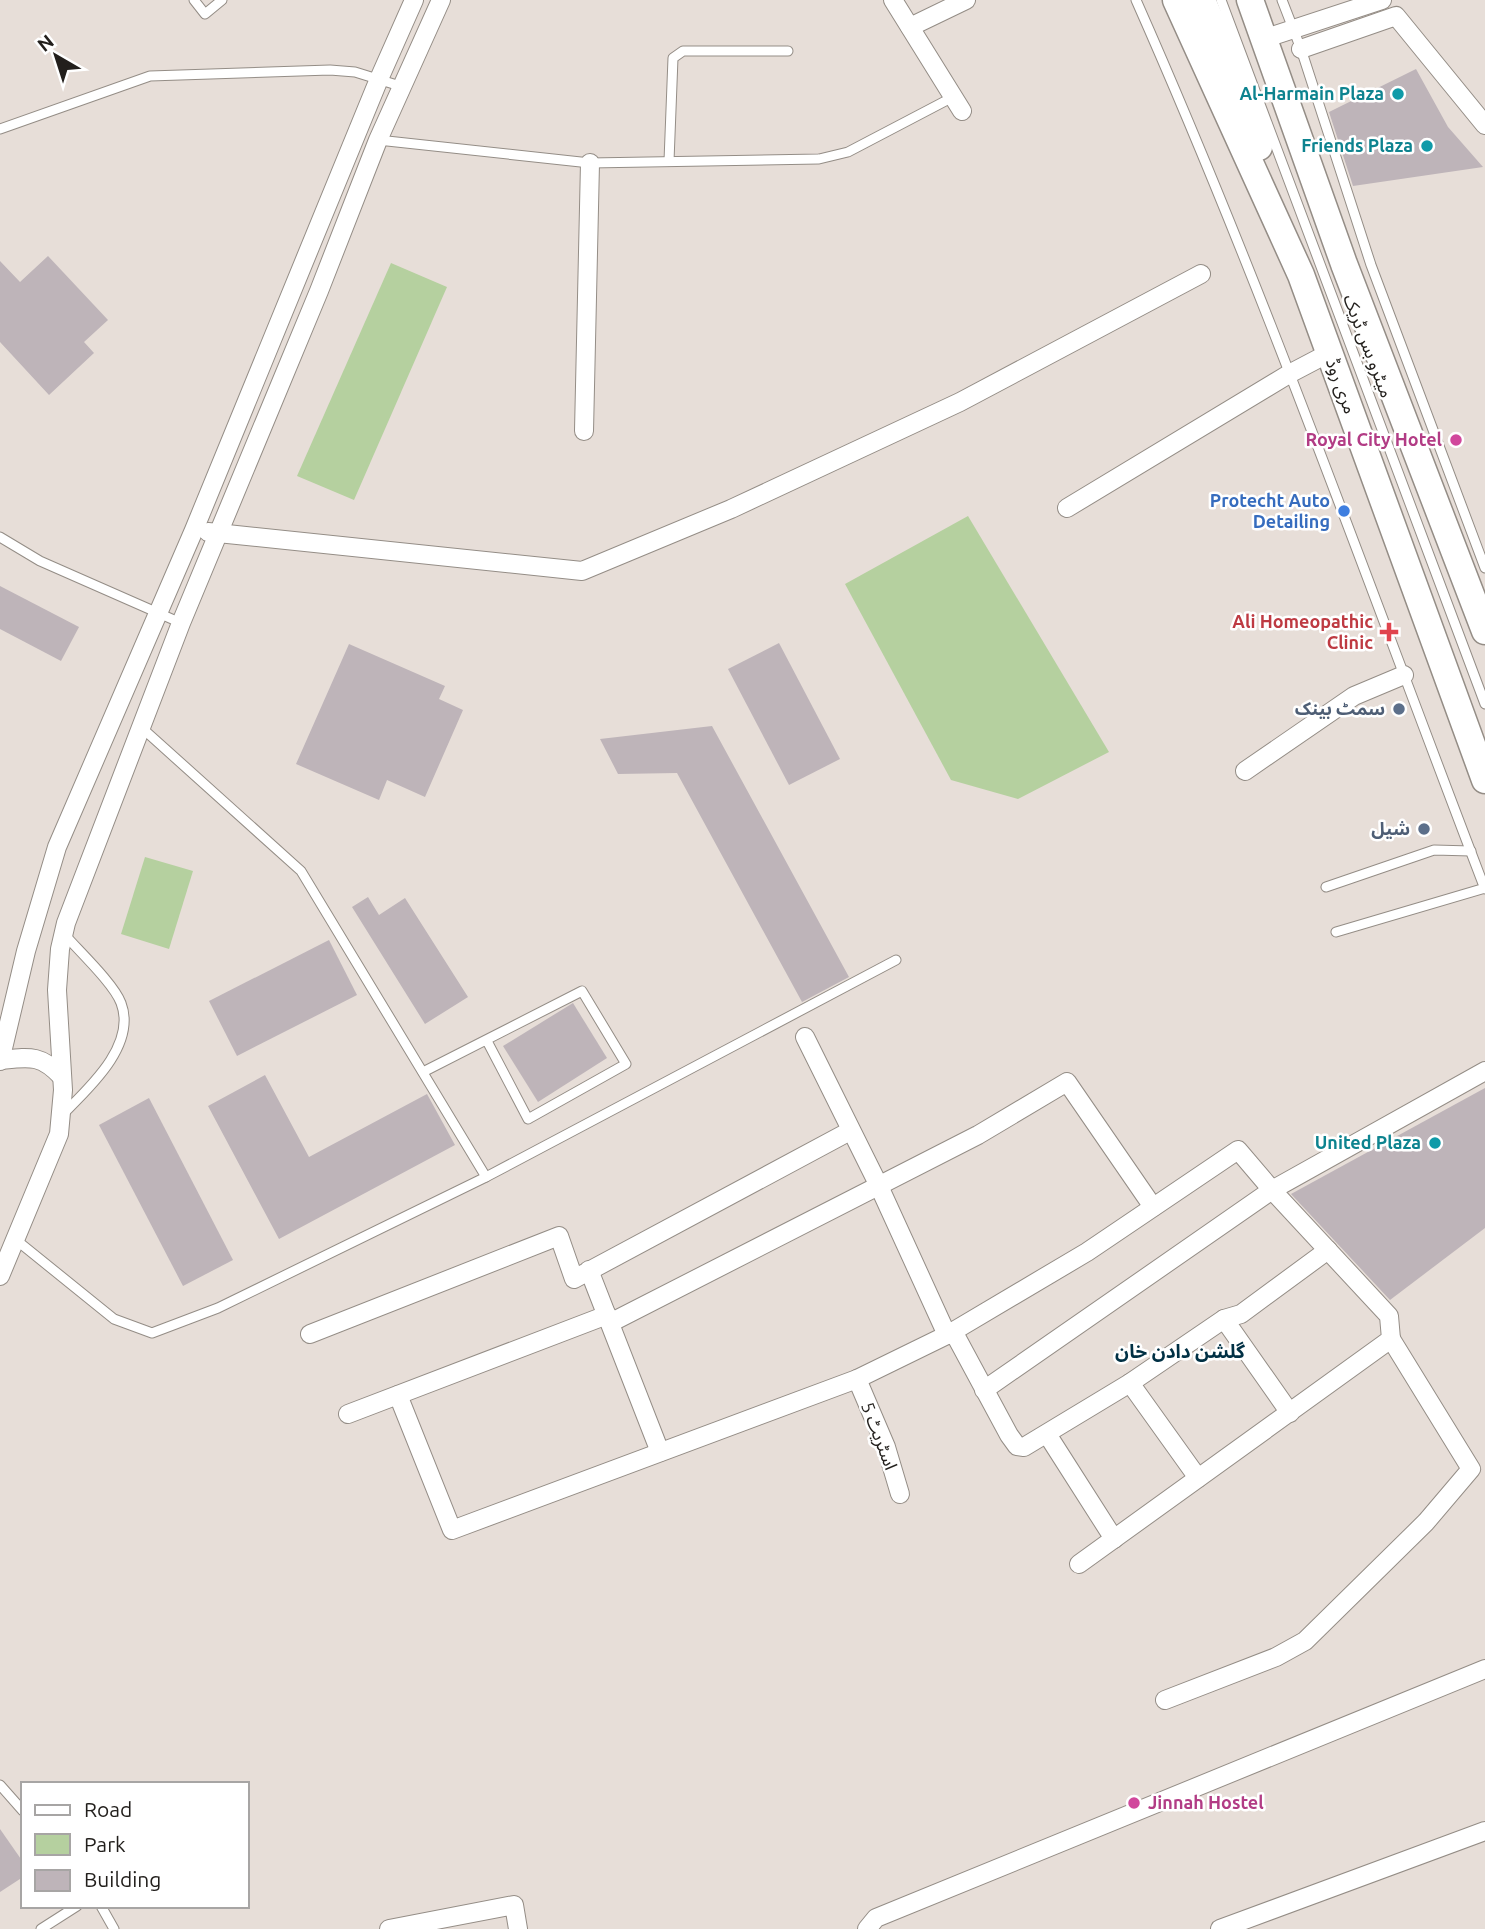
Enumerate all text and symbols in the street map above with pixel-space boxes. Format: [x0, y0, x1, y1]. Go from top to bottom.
north arrow [21, 21, 91, 91]
text: N [33, 30, 58, 56]
place label: Al-Harmain Plaza [1239, 83, 1384, 103]
marker: Al-Harmain Plaza [1390, 86, 1406, 102]
place label: Friends Plaza [1301, 135, 1413, 155]
marker: Friends Plaza [1419, 138, 1435, 154]
street label: میٹرو بس ٹریک [1338, 291, 1398, 401]
street label: مری روڈ [1321, 355, 1361, 417]
place label: Royal City Hotel [1306, 429, 1443, 449]
marker: Royal City Hotel [1448, 432, 1464, 448]
place label: Protecht Auto Detailing [1210, 490, 1330, 531]
marker: Protecht Auto Detailing [1336, 503, 1352, 519]
place label: Ali Homeopathic Clinic [1232, 611, 1373, 652]
marker: Ali Homeopathic Clinic [1379, 622, 1399, 642]
place label: سمٹ بینک [1295, 698, 1385, 719]
marker: سمٹ بینک [1391, 701, 1407, 717]
place label: شیل [1371, 818, 1410, 839]
marker: شیل [1416, 821, 1432, 837]
place label: United Plaza [1315, 1132, 1421, 1152]
marker: United Plaza [1427, 1135, 1443, 1151]
district label: گلشن دادن خان [1115, 1340, 1245, 1362]
street label: اسٹریٹ 5 [856, 1399, 902, 1473]
legend [21, 1782, 248, 1908]
place label: Jinnah Hostel [1148, 1792, 1264, 1812]
marker: Jinnah Hostel [1126, 1795, 1142, 1811]
text: Road [84, 1797, 132, 1821]
text: Park [84, 1832, 126, 1856]
text: Building [84, 1867, 161, 1891]

